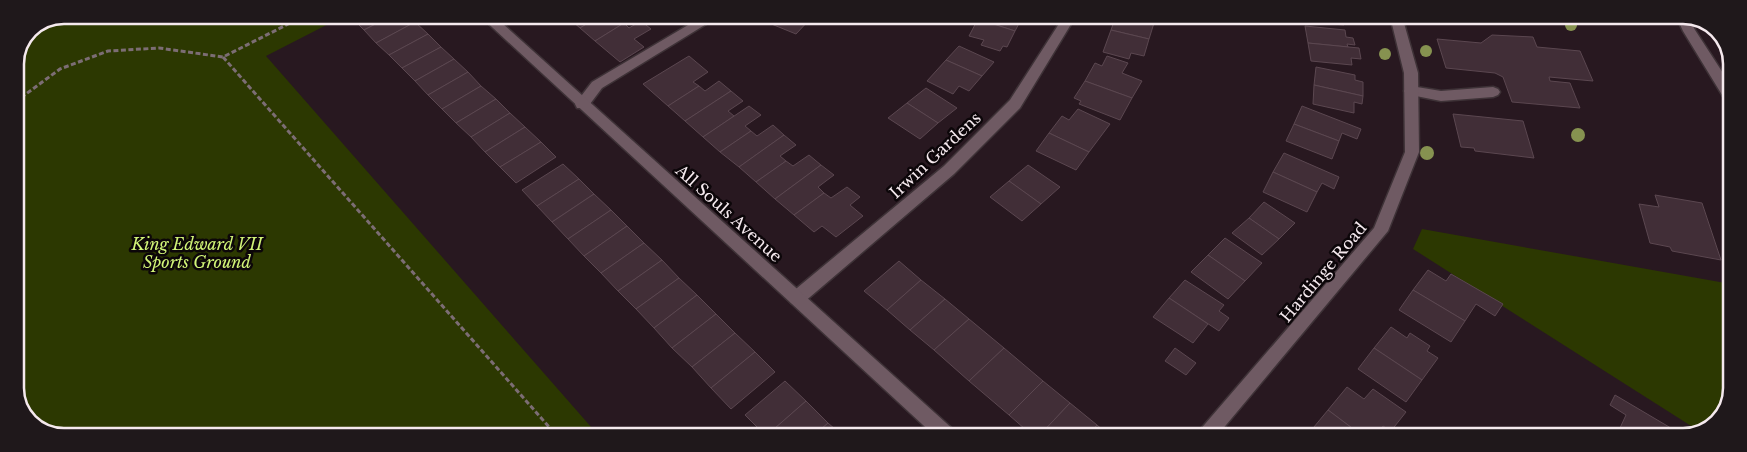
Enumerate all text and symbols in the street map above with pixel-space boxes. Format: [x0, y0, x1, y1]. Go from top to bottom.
street label: Irwin Gardens [885, 108, 985, 202]
street label: All Souls Avenue [671, 159, 786, 266]
street label: Hardinge Road [1275, 218, 1371, 326]
park label: King Edward VII Sports Ground [130, 234, 264, 272]

